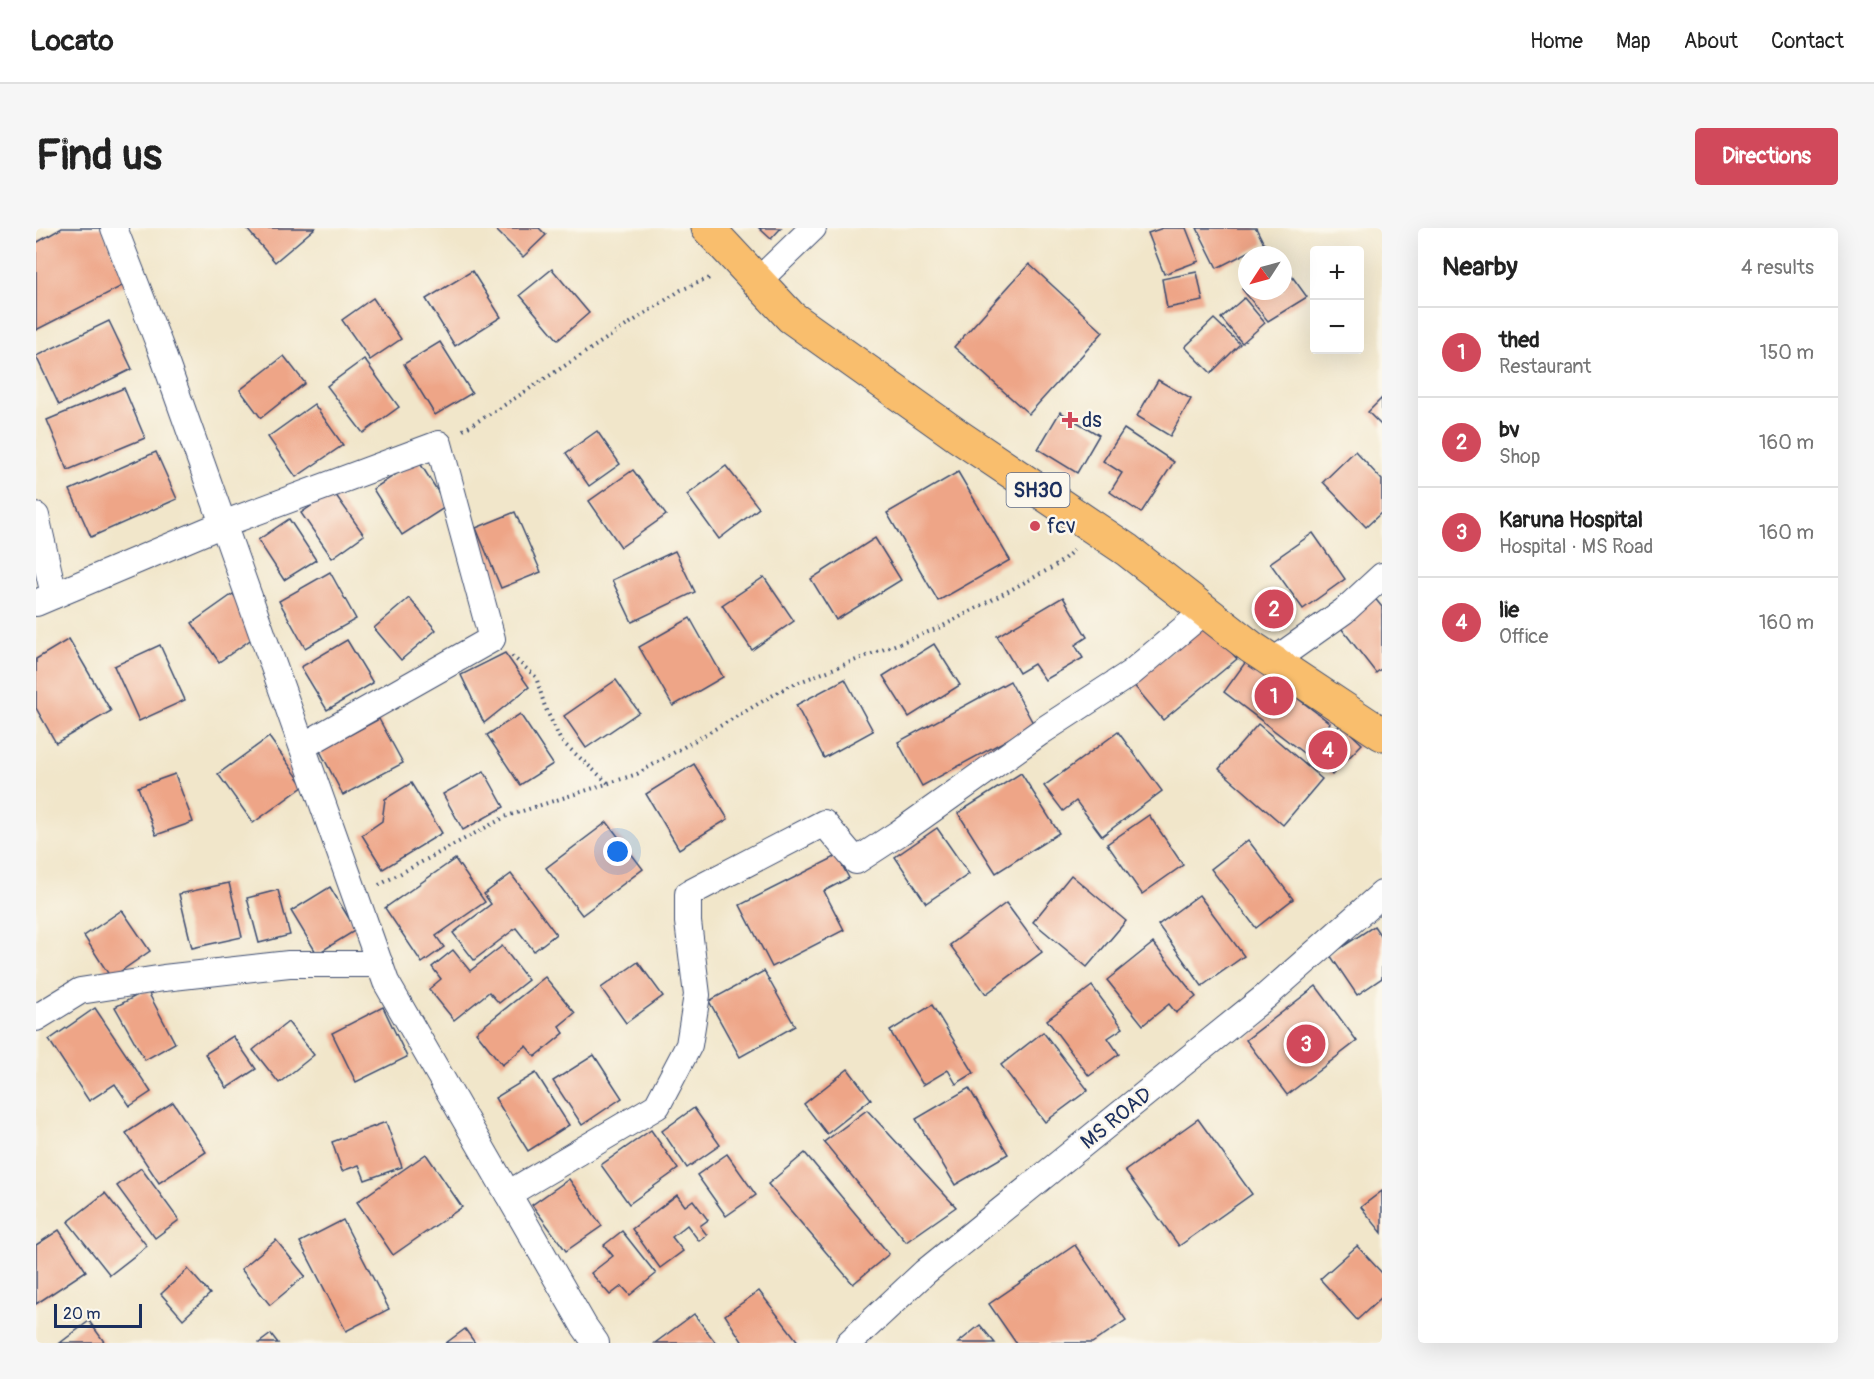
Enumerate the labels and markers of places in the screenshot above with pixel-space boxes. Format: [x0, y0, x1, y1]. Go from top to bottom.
place label: ds [1082, 407, 1102, 434]
marker: ds [1063, 413, 1077, 427]
place label: fcv [1047, 513, 1076, 540]
marker: fcv [1028, 519, 1042, 533]
pin: 2 [1254, 586, 1294, 632]
pin: 1 [1254, 674, 1294, 718]
pin: 4 [1308, 728, 1348, 772]
pin: 3 [1286, 1022, 1326, 1066]

